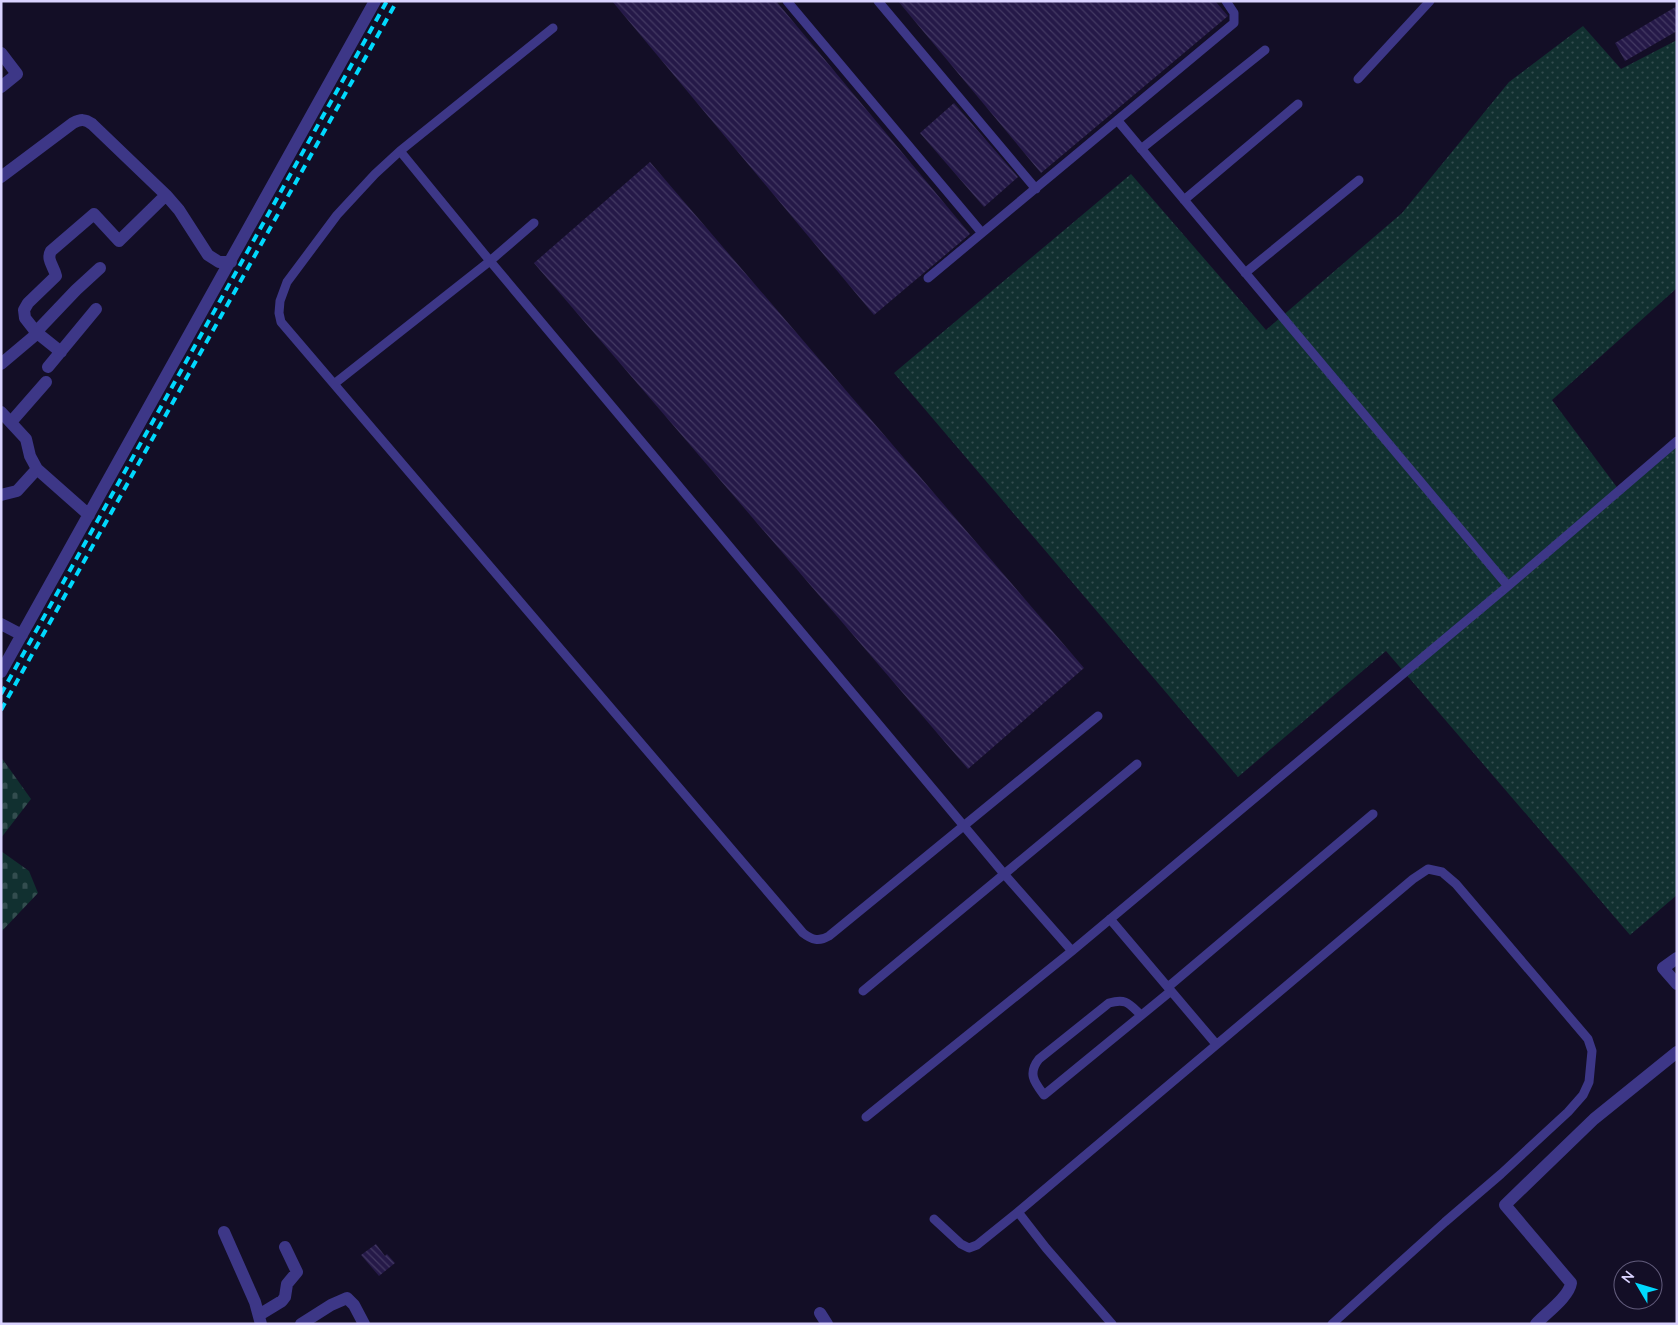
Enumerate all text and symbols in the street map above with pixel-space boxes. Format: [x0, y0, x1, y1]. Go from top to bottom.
north arrow [1613, 1260, 1663, 1310]
text: N [1617, 1267, 1637, 1286]

